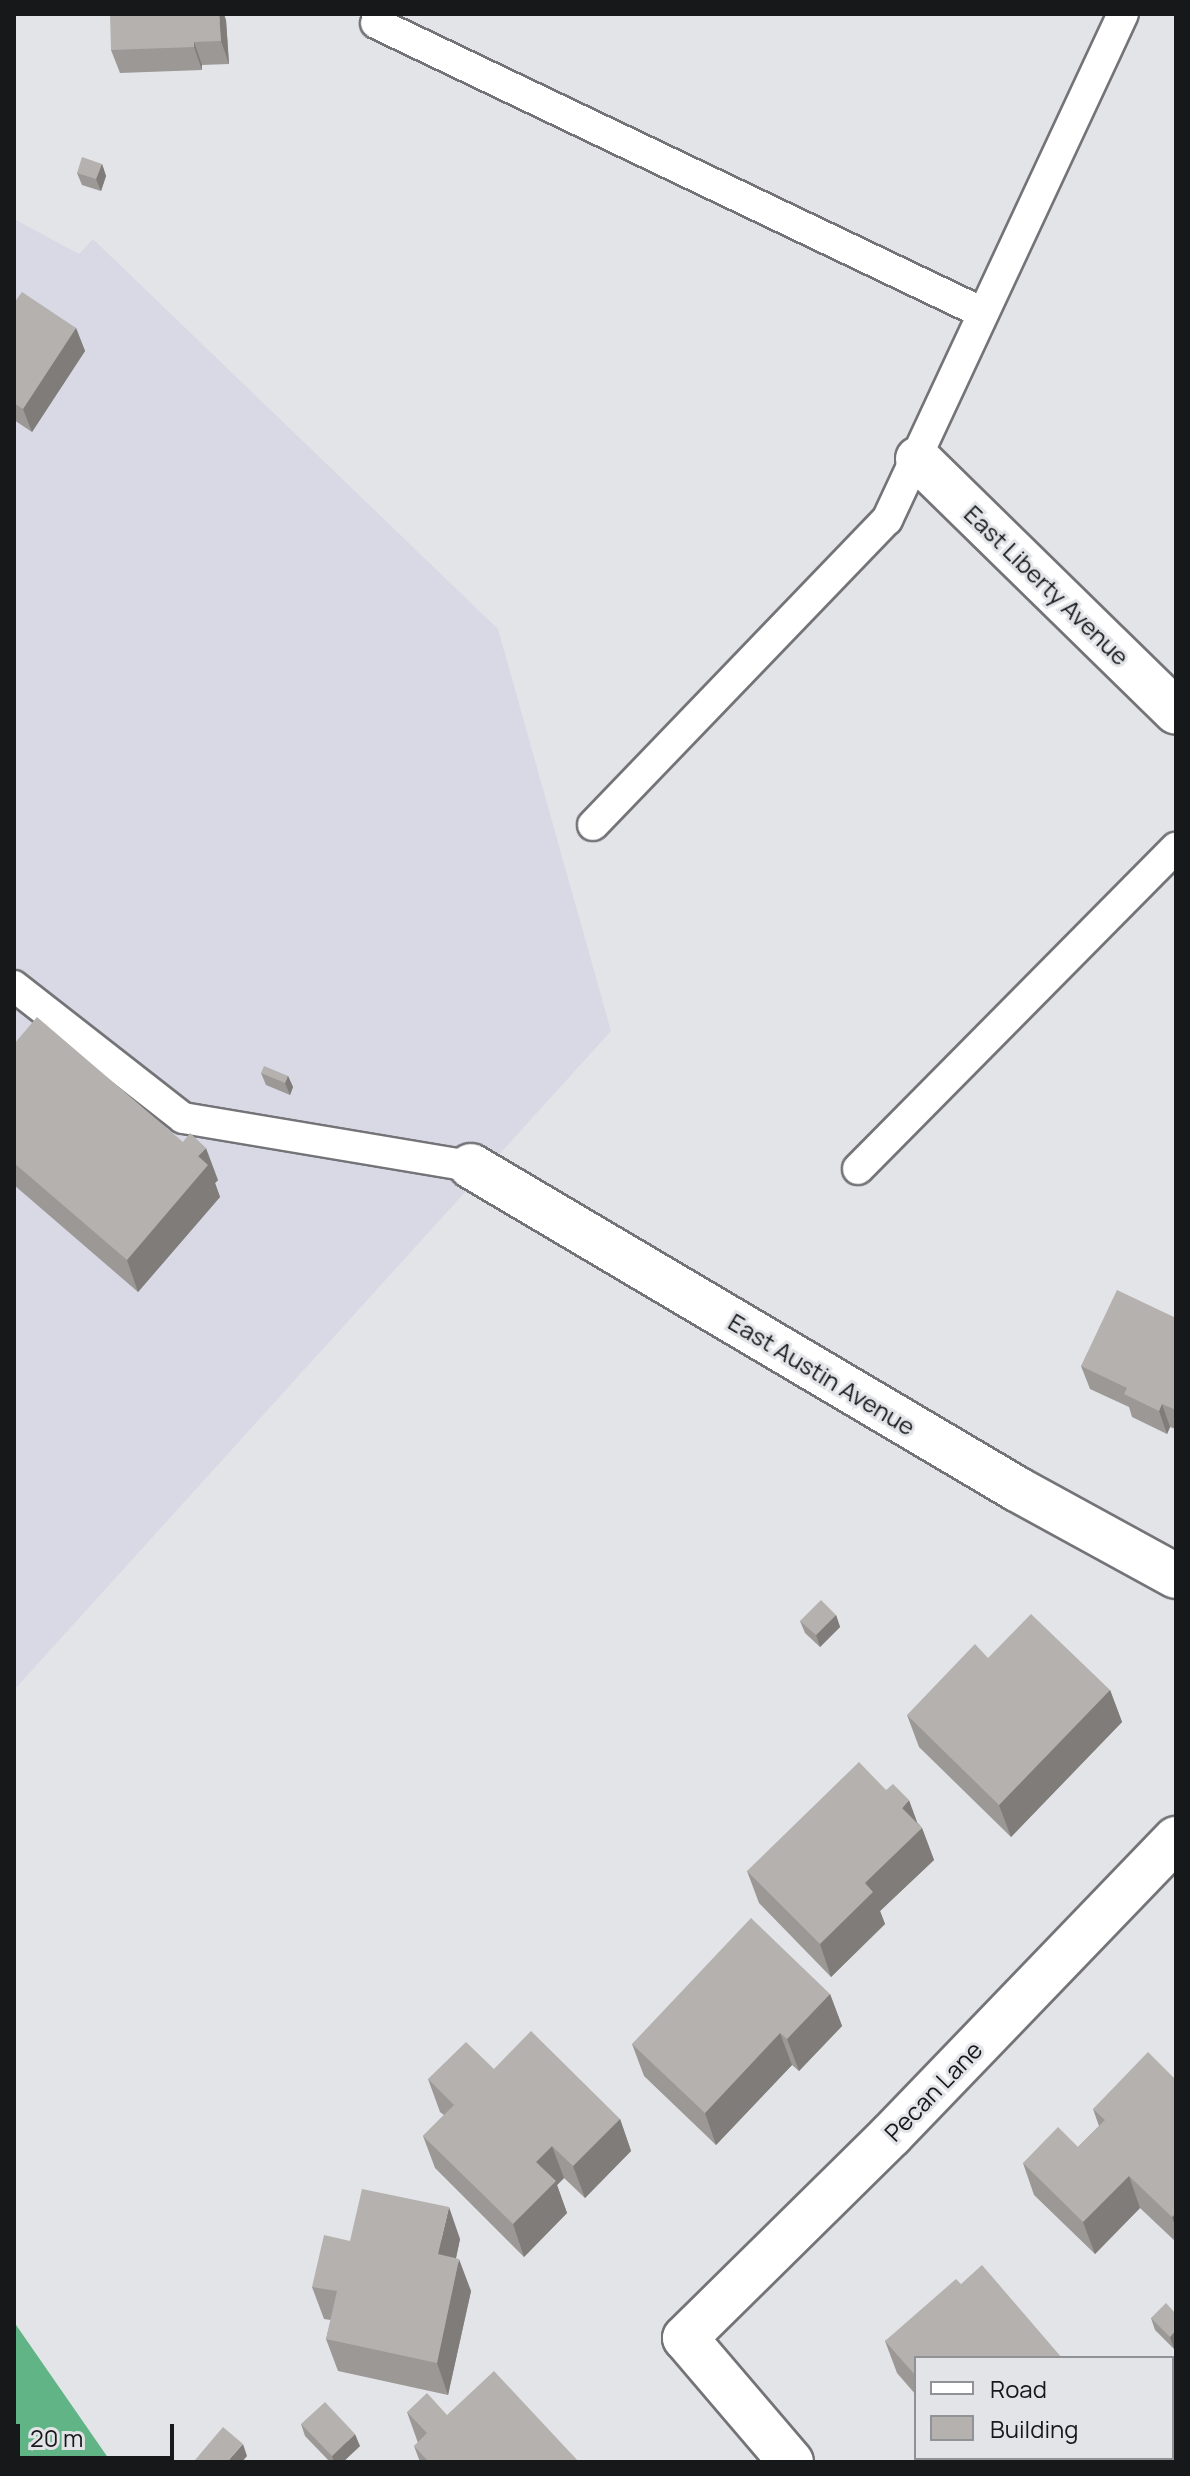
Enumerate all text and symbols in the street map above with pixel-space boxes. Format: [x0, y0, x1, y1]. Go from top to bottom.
street label: East Liberty Avenue [959, 499, 1135, 671]
street label: East Austin Avenue [724, 1307, 920, 1441]
street label: Pecan Lane [878, 2035, 988, 2147]
legend [914, 2356, 1174, 2460]
text: Road [990, 2372, 1047, 2405]
scale bar [20, 2408, 178, 2458]
text: Building [990, 2412, 1078, 2445]
text: 20 m [30, 2421, 83, 2454]

